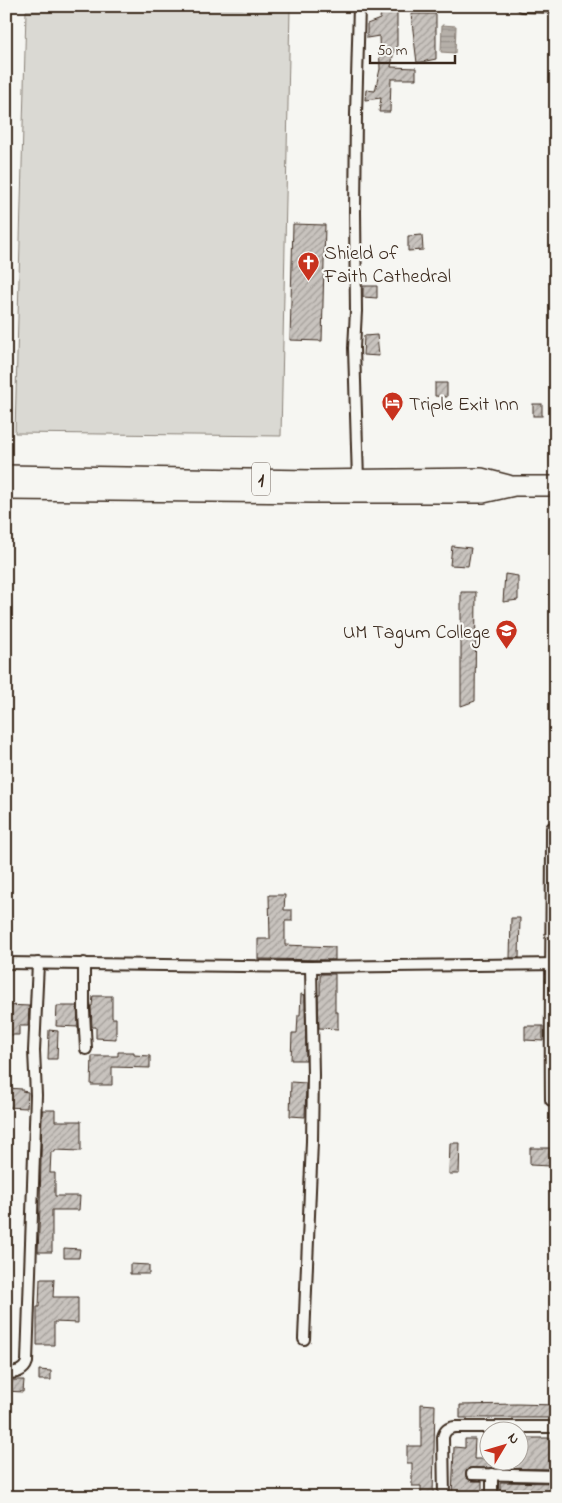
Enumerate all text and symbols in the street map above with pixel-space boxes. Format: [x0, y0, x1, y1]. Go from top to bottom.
scale bar [370, 32, 454, 64]
text: 50 m [377, 40, 408, 62]
place label: Shield of Faith Cathedral [323, 240, 451, 292]
church icon: Shield of Faith Cathedral [296, 251, 320, 282]
hotel icon: Triple Exit Inn [381, 391, 405, 422]
place label: Triple Exit Inn [409, 391, 519, 420]
road number: 1 [252, 462, 270, 496]
place label: UM Tagum College [343, 619, 490, 649]
school or university icon: UM Tagum College [494, 619, 518, 650]
north arrow [480, 1420, 530, 1470]
text: N [502, 1429, 524, 1449]

